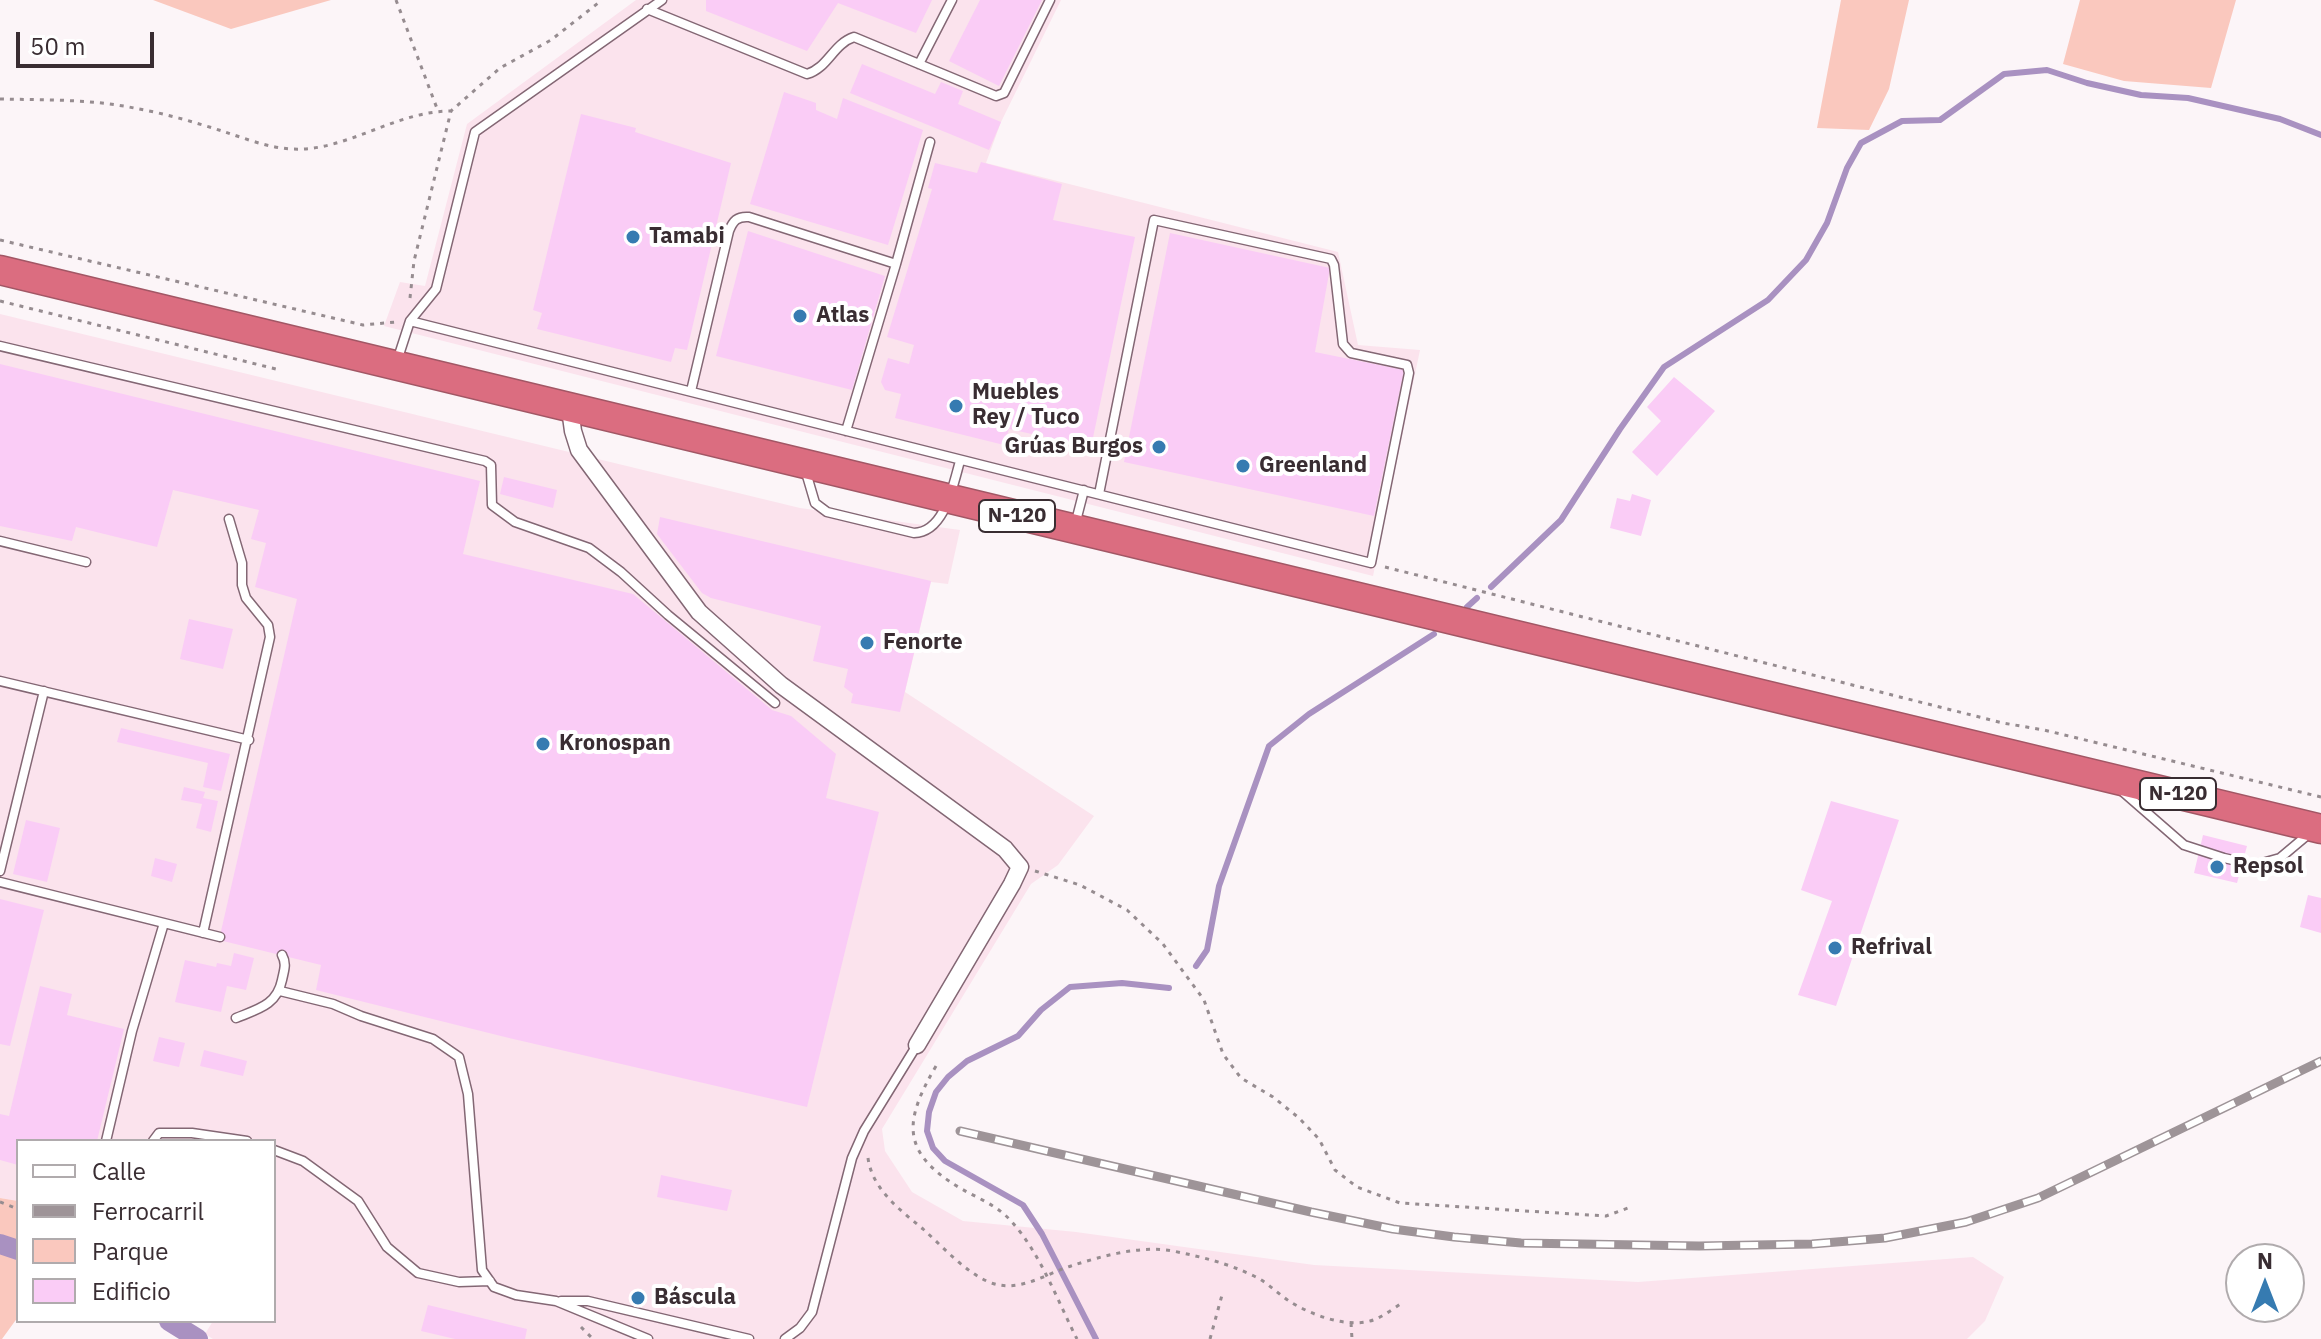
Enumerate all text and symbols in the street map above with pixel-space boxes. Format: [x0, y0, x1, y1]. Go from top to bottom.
scale bar [20, 16, 158, 66]
text: 50 m [30, 30, 85, 62]
place label: Tamabi [649, 224, 725, 250]
marker: Tamabi [624, 228, 642, 246]
place label: Atlas [816, 303, 869, 329]
marker: Atlas [791, 307, 809, 325]
place label: Muebles Rey / Tuco [972, 380, 1080, 432]
marker: Muebles Rey / Tuco [947, 397, 965, 415]
place label: Grúas Burgos [1005, 434, 1143, 460]
marker: Grúas Burgos [1150, 438, 1168, 456]
place label: Greenland [1259, 453, 1367, 479]
marker: Greenland [1234, 457, 1252, 475]
road number: N-120 [979, 500, 1055, 532]
place label: Fenorte [883, 630, 963, 656]
marker: Fenorte [858, 634, 876, 652]
place label: Kronospan [559, 731, 671, 757]
marker: Kronospan [534, 735, 552, 753]
road number: N-120 [2140, 778, 2216, 810]
place label: Repsol [2233, 854, 2303, 880]
marker: Repsol [2208, 858, 2226, 876]
place label: Refrival [1851, 935, 1932, 961]
marker: Refrival [1826, 939, 1844, 957]
legend [16, 1139, 276, 1323]
text: Calle [92, 1155, 146, 1187]
text: Ferrocarril [92, 1195, 204, 1227]
text: Parque [92, 1235, 169, 1267]
north arrow [2225, 1243, 2305, 1323]
text: N [2257, 1246, 2273, 1275]
text: Edificio [92, 1275, 171, 1307]
place label: Báscula [654, 1285, 736, 1311]
marker: Báscula [629, 1289, 647, 1307]

